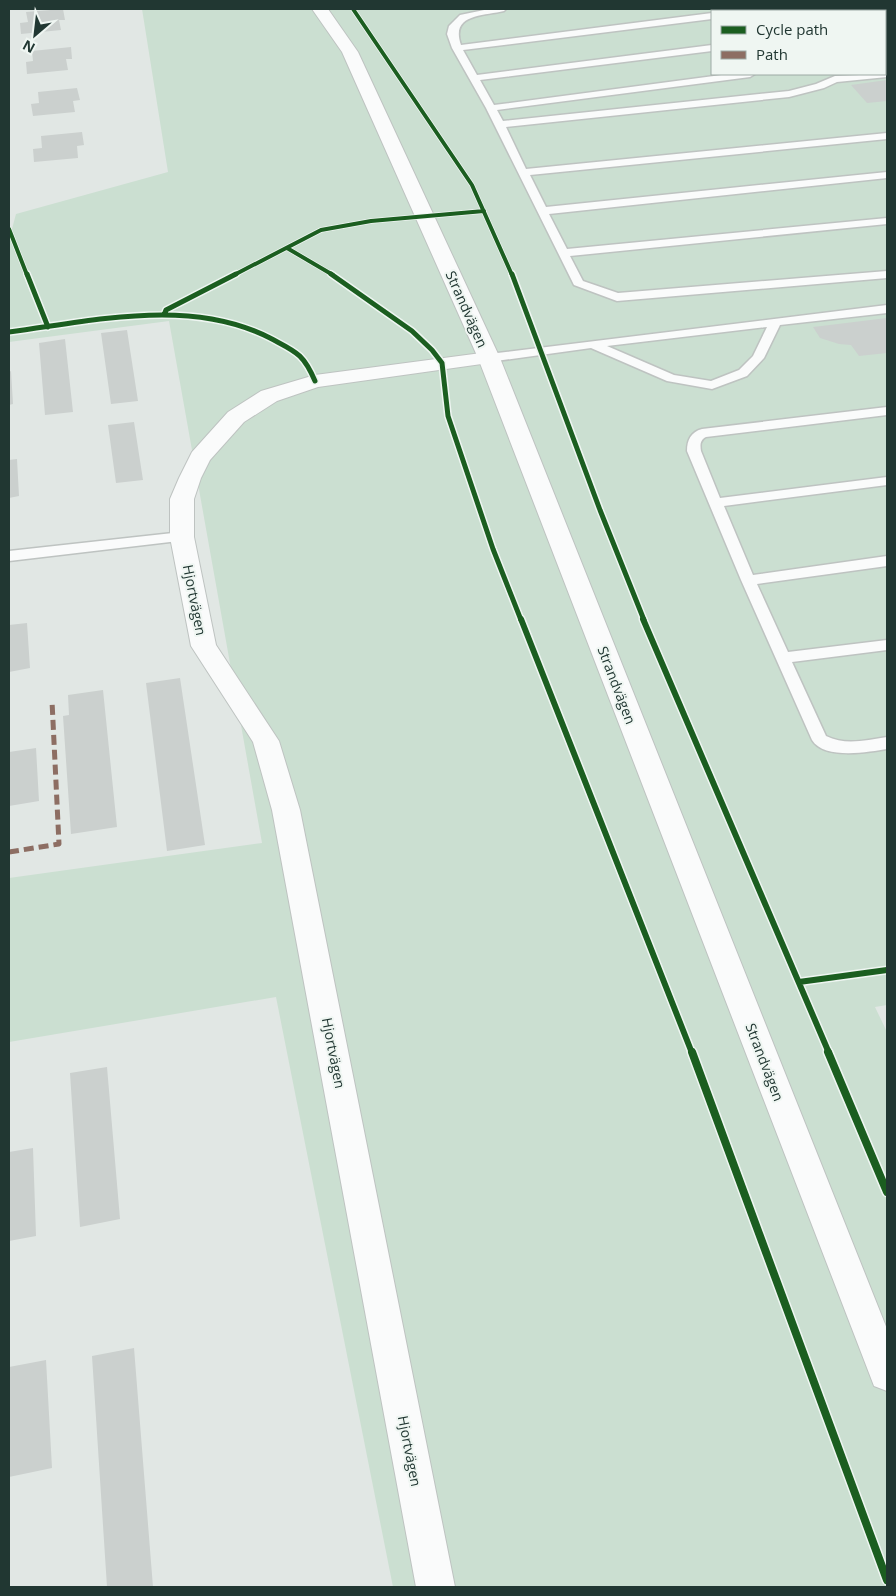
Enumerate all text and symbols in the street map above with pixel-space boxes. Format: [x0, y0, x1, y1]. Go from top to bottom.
north arrow [10, 10, 60, 60]
legend [711, 10, 886, 75]
text: Cycle path [756, 19, 828, 39]
text: N [19, 36, 38, 58]
text: Path [756, 44, 788, 64]
street label: Strandvägen [442, 268, 492, 350]
street label: Hjortvägen [179, 563, 211, 637]
street label: Strandvägen [593, 643, 641, 727]
street label: Hjortvägen [318, 1016, 350, 1090]
street label: Strandvägen [741, 1020, 789, 1104]
street label: Hjortvägen [394, 1414, 426, 1488]

